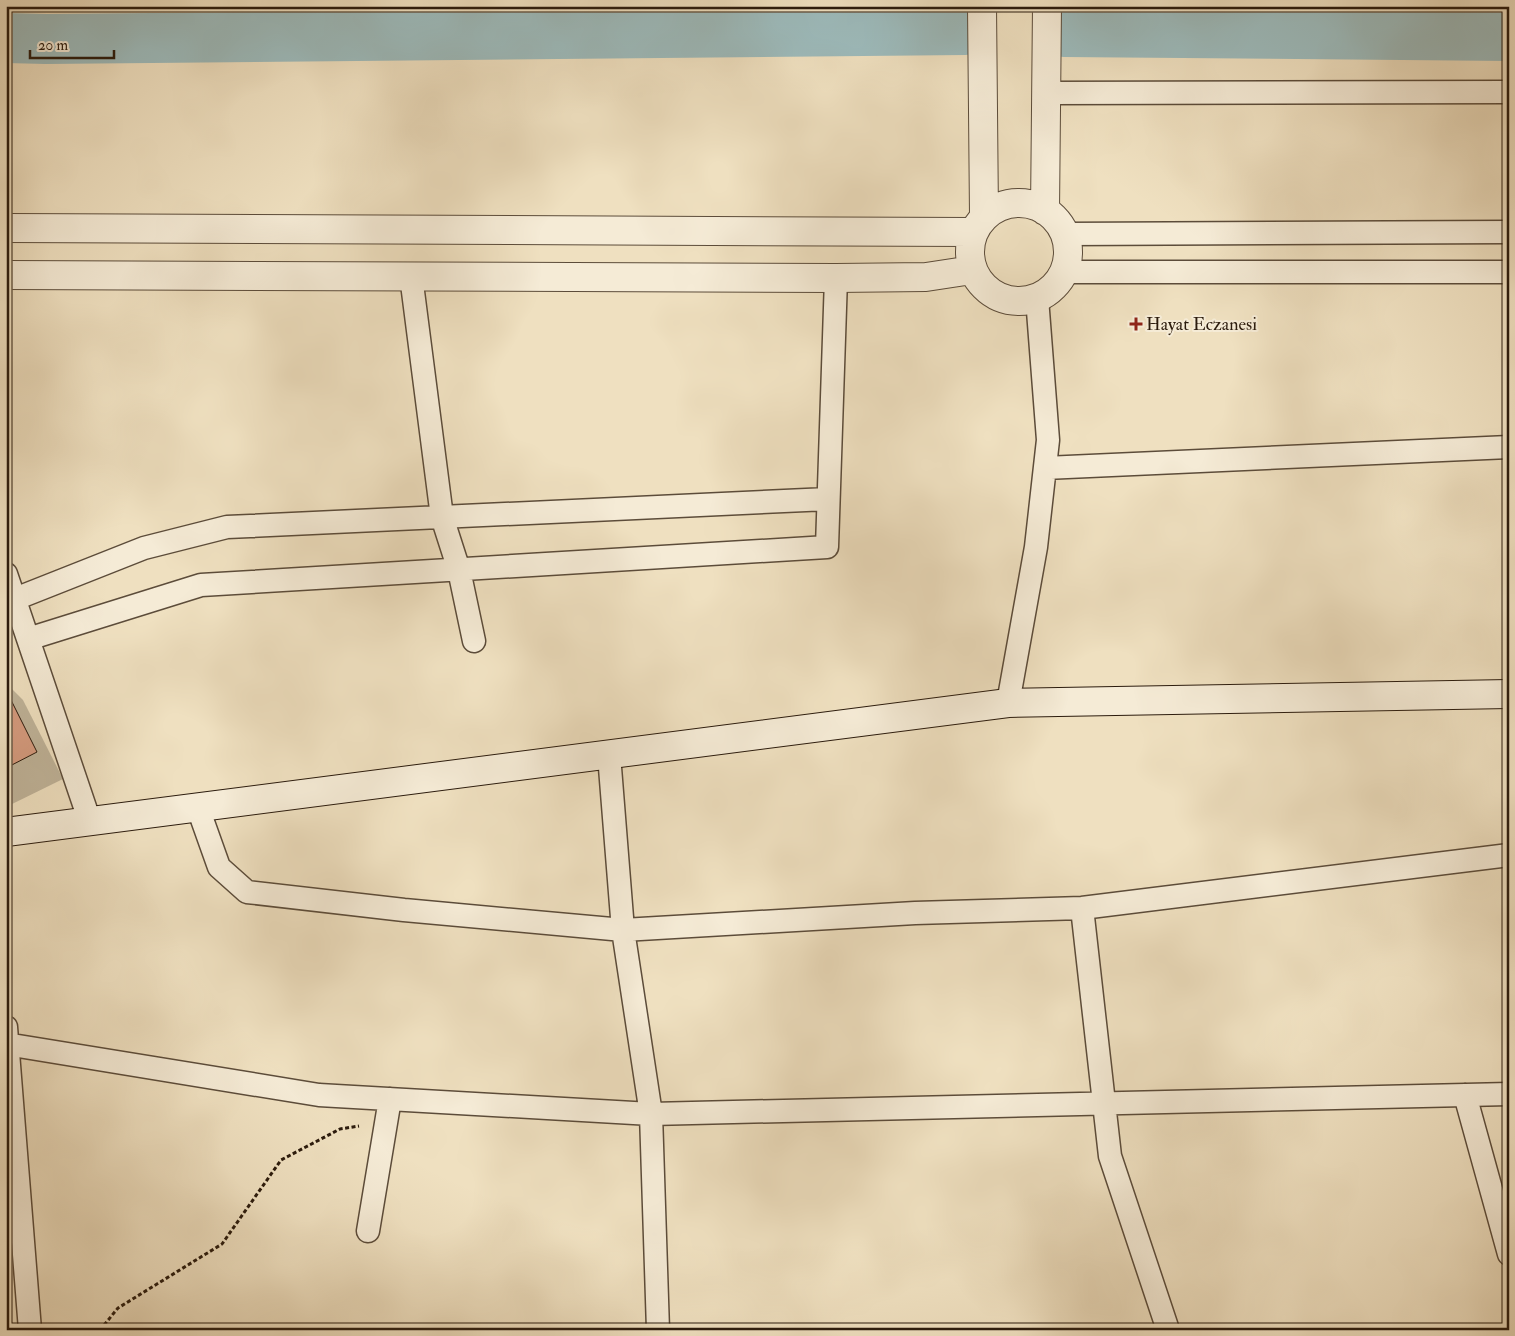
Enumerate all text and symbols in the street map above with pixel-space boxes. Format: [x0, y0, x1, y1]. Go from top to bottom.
scale bar [30, 28, 114, 60]
text: 20 m [38, 36, 68, 55]
place label: Hayat Eczanesi [1146, 313, 1257, 336]
marker: Hayat Eczanesi [1130, 318, 1142, 330]

